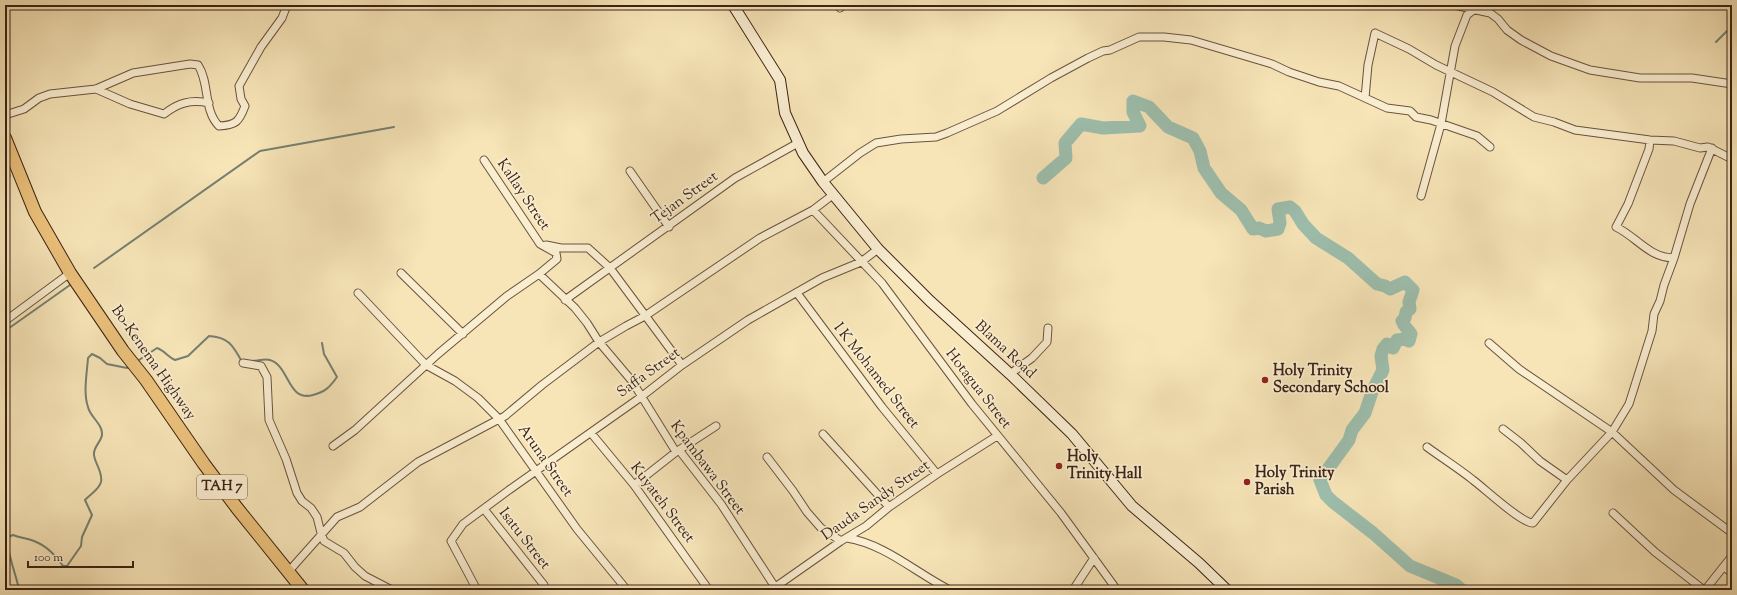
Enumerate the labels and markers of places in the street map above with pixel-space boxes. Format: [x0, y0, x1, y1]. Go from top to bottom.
place label: Holy Trinity Secondary School [1273, 361, 1390, 399]
marker: Holy Trinity Secondary School [1260, 375, 1270, 385]
place label: Holy Trinity Hall [1067, 447, 1143, 485]
marker: Holy Trinity Hall [1054, 461, 1064, 471]
place label: Holy Trinity Parish [1255, 463, 1335, 501]
marker: Holy Trinity Parish [1242, 477, 1252, 487]

